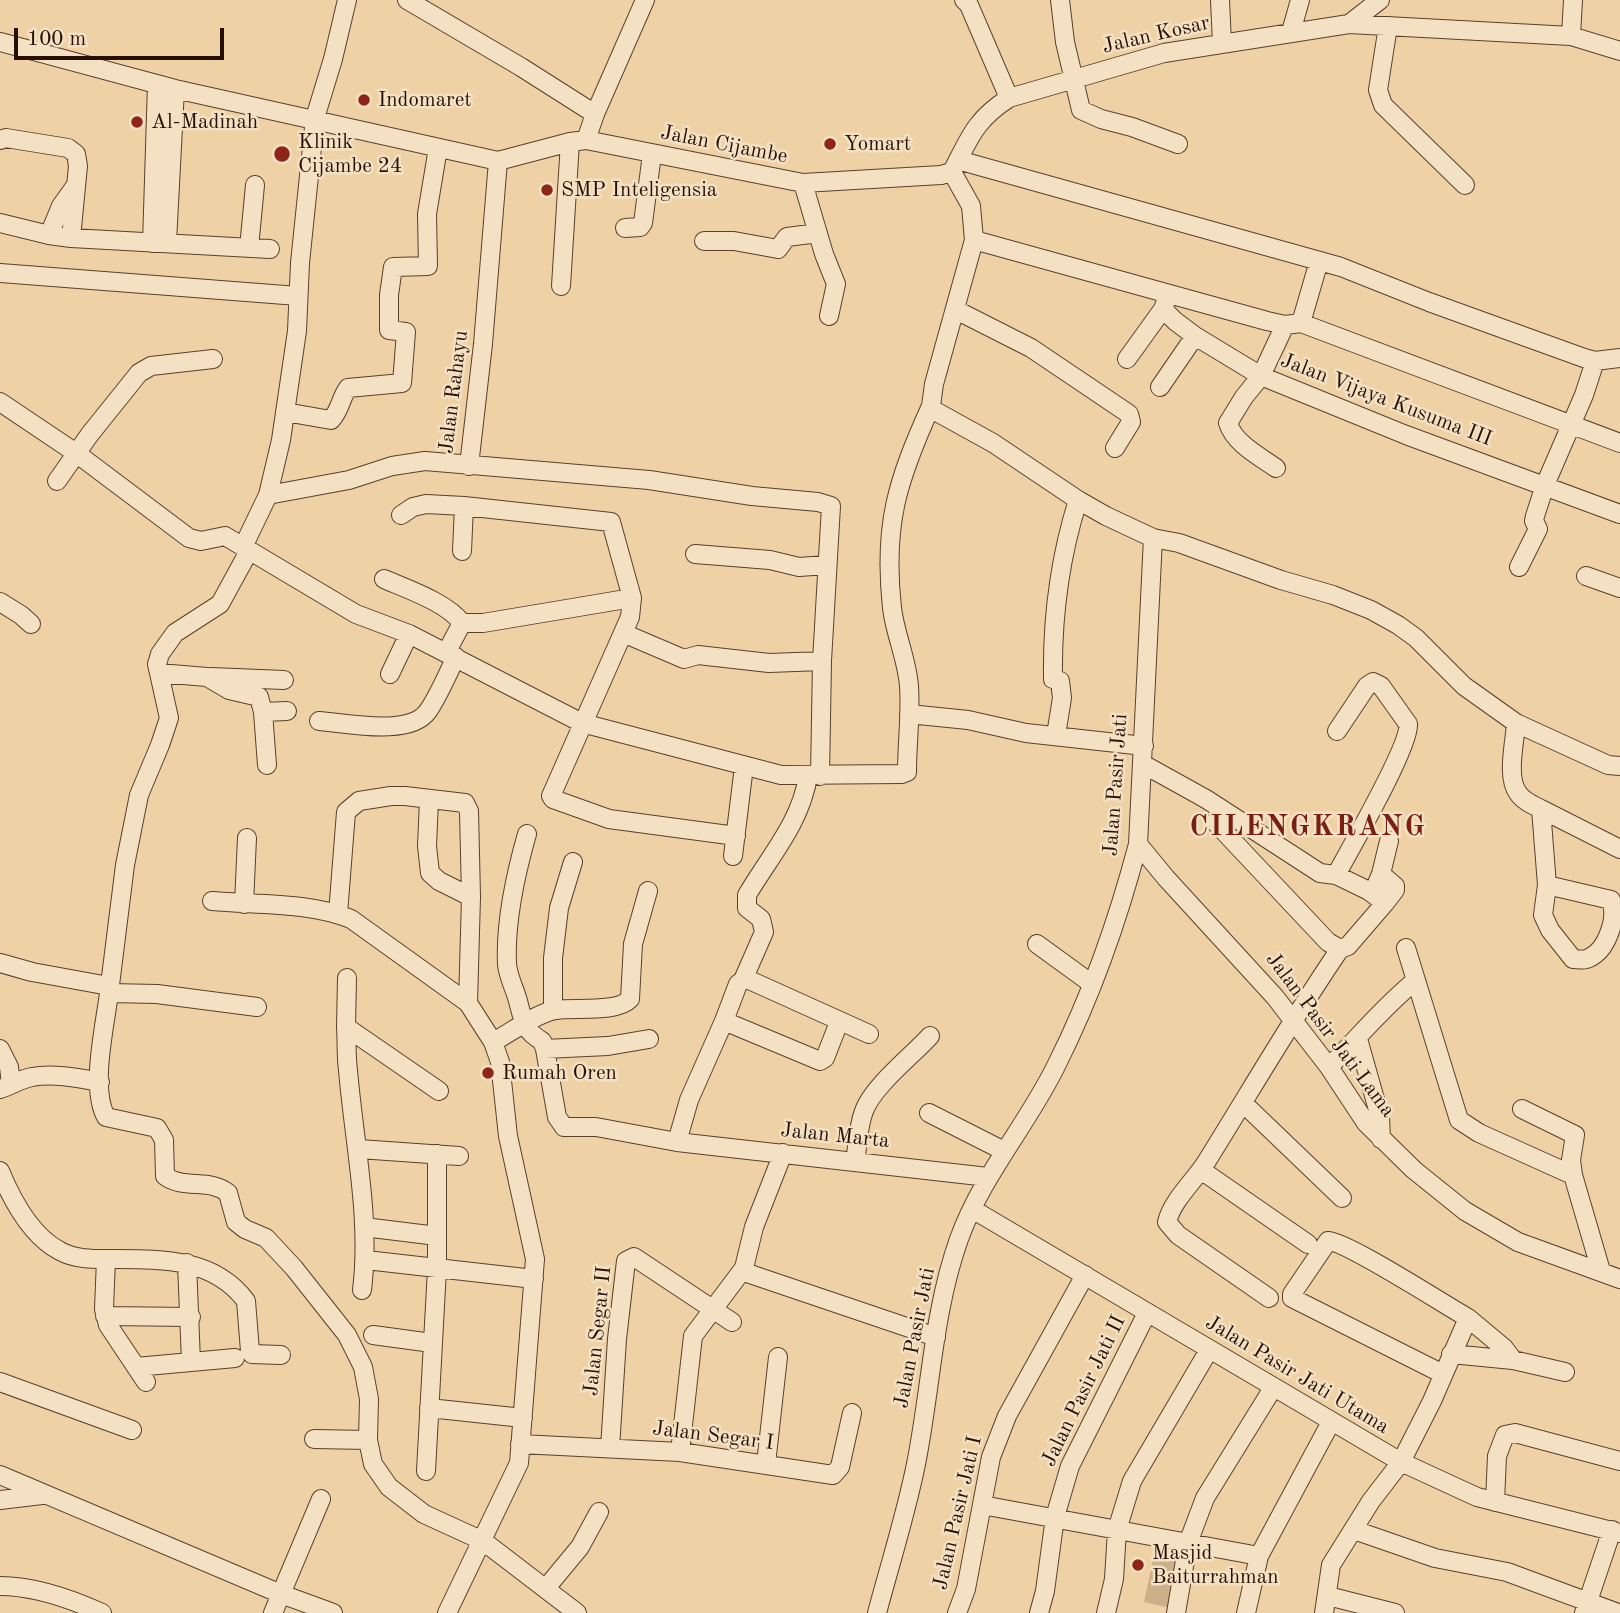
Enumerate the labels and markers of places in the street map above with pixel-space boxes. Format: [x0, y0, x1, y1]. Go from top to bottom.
place label: Indomaret [378, 87, 472, 113]
marker: Indomaret [356, 92, 372, 108]
place label: Al-Madinah [151, 109, 258, 135]
marker: Al-Madinah [129, 114, 145, 130]
place label: Klinik Cijambe 24 [298, 129, 402, 179]
place label: Yomart [844, 131, 911, 157]
marker: Yomart [822, 136, 838, 152]
marker: Klinik Cijambe 24 [272, 144, 292, 164]
place label: SMP Inteligensia [561, 177, 717, 203]
marker: SMP Inteligensia [539, 182, 555, 198]
place label: Rumah Oren [502, 1060, 617, 1086]
marker: Rumah Oren [480, 1065, 496, 1081]
place label: Masjid Baiturrahman [1152, 1540, 1279, 1590]
marker: Masjid Baiturrahman [1130, 1557, 1146, 1573]

